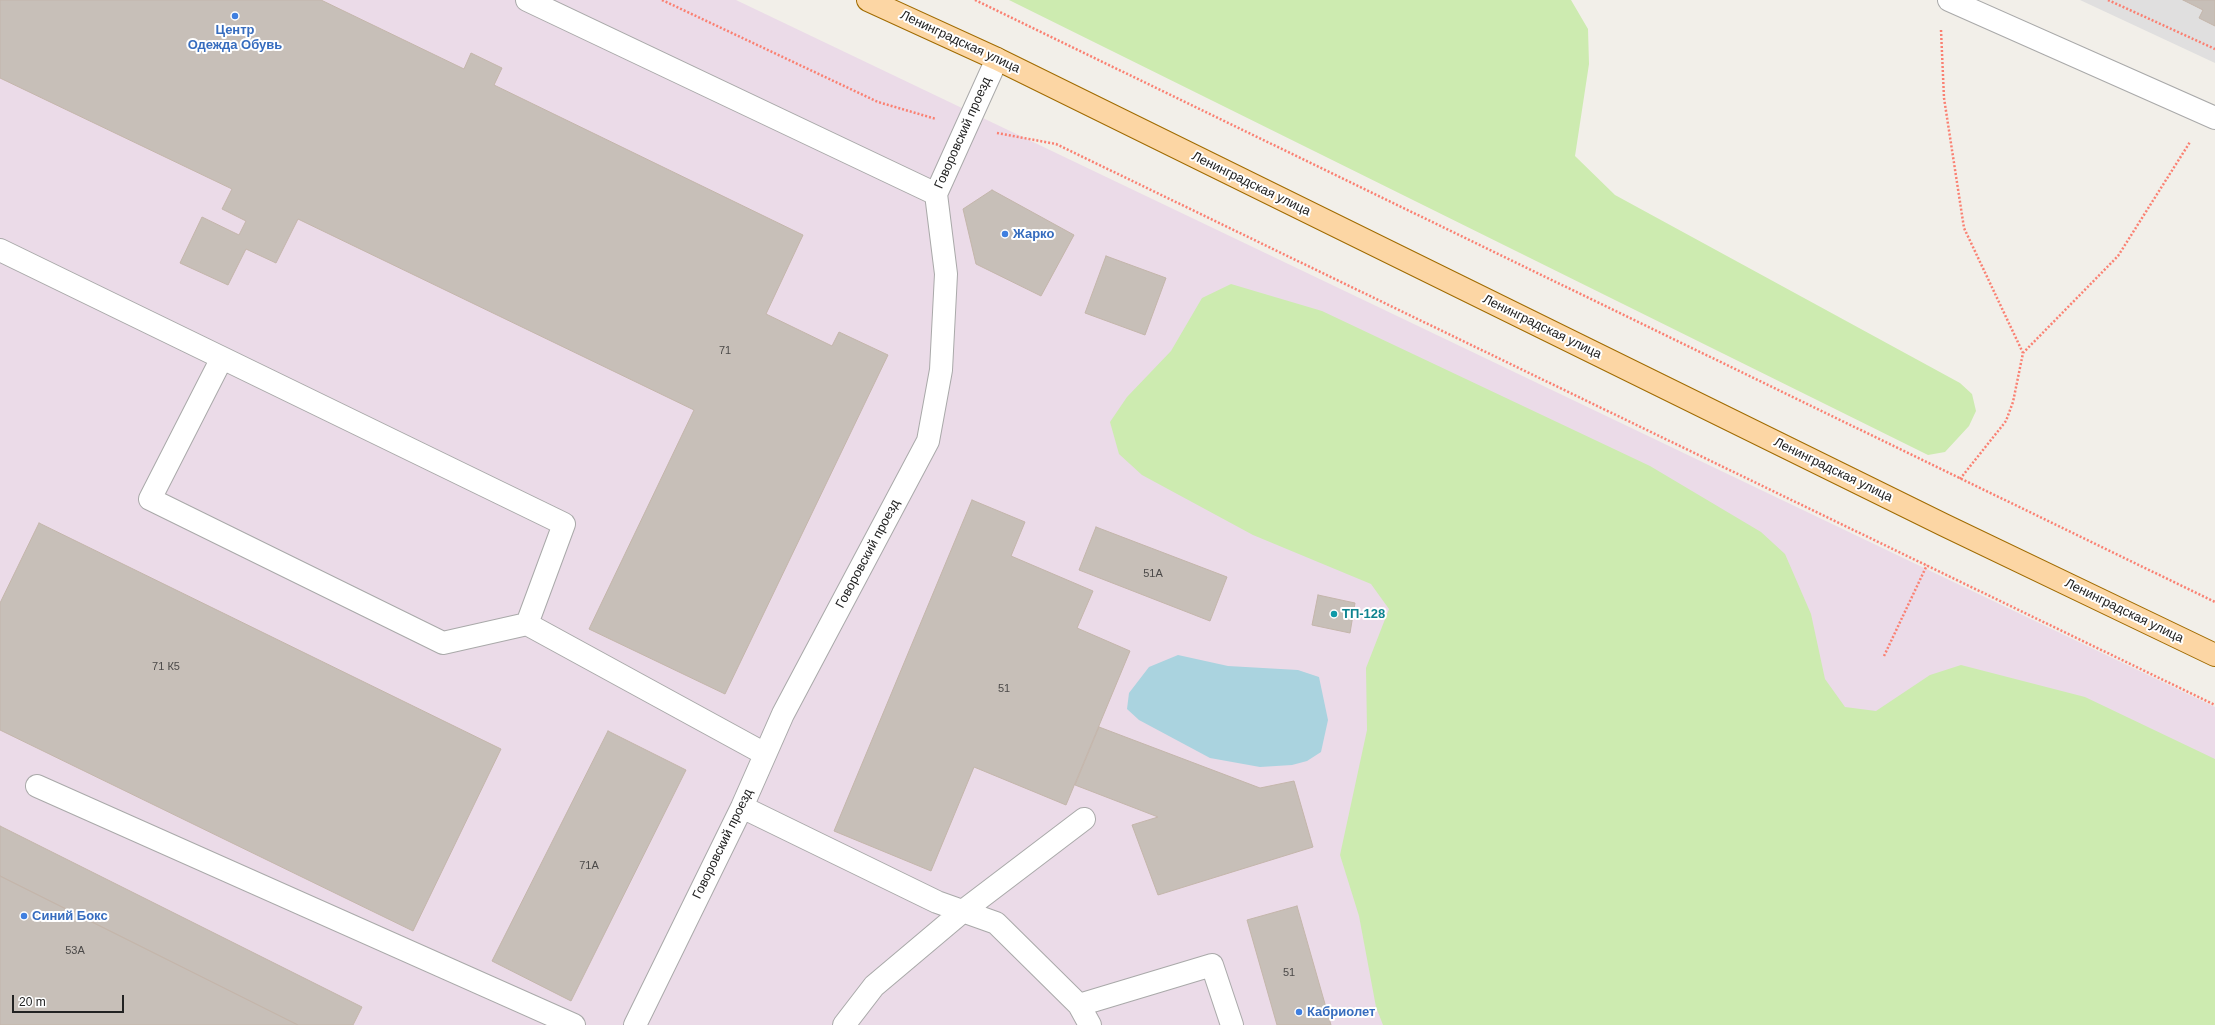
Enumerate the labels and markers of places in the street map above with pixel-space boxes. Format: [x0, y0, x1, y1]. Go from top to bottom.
marker: Центр Одежда Обувь [230, 11, 240, 21]
place label: Центр Одежда Обувь [188, 22, 282, 53]
place label: Жарко [1013, 226, 1054, 242]
marker: Жарко [1000, 229, 1010, 239]
place label: ТП-128 [1342, 606, 1385, 622]
marker: ТП-128 [1329, 609, 1339, 619]
place label: Синий Бокс [32, 908, 108, 924]
marker: Синий Бокс [19, 911, 29, 921]
place label: Кабриолет [1307, 1004, 1375, 1020]
marker: Кабриолет [1294, 1007, 1304, 1017]

